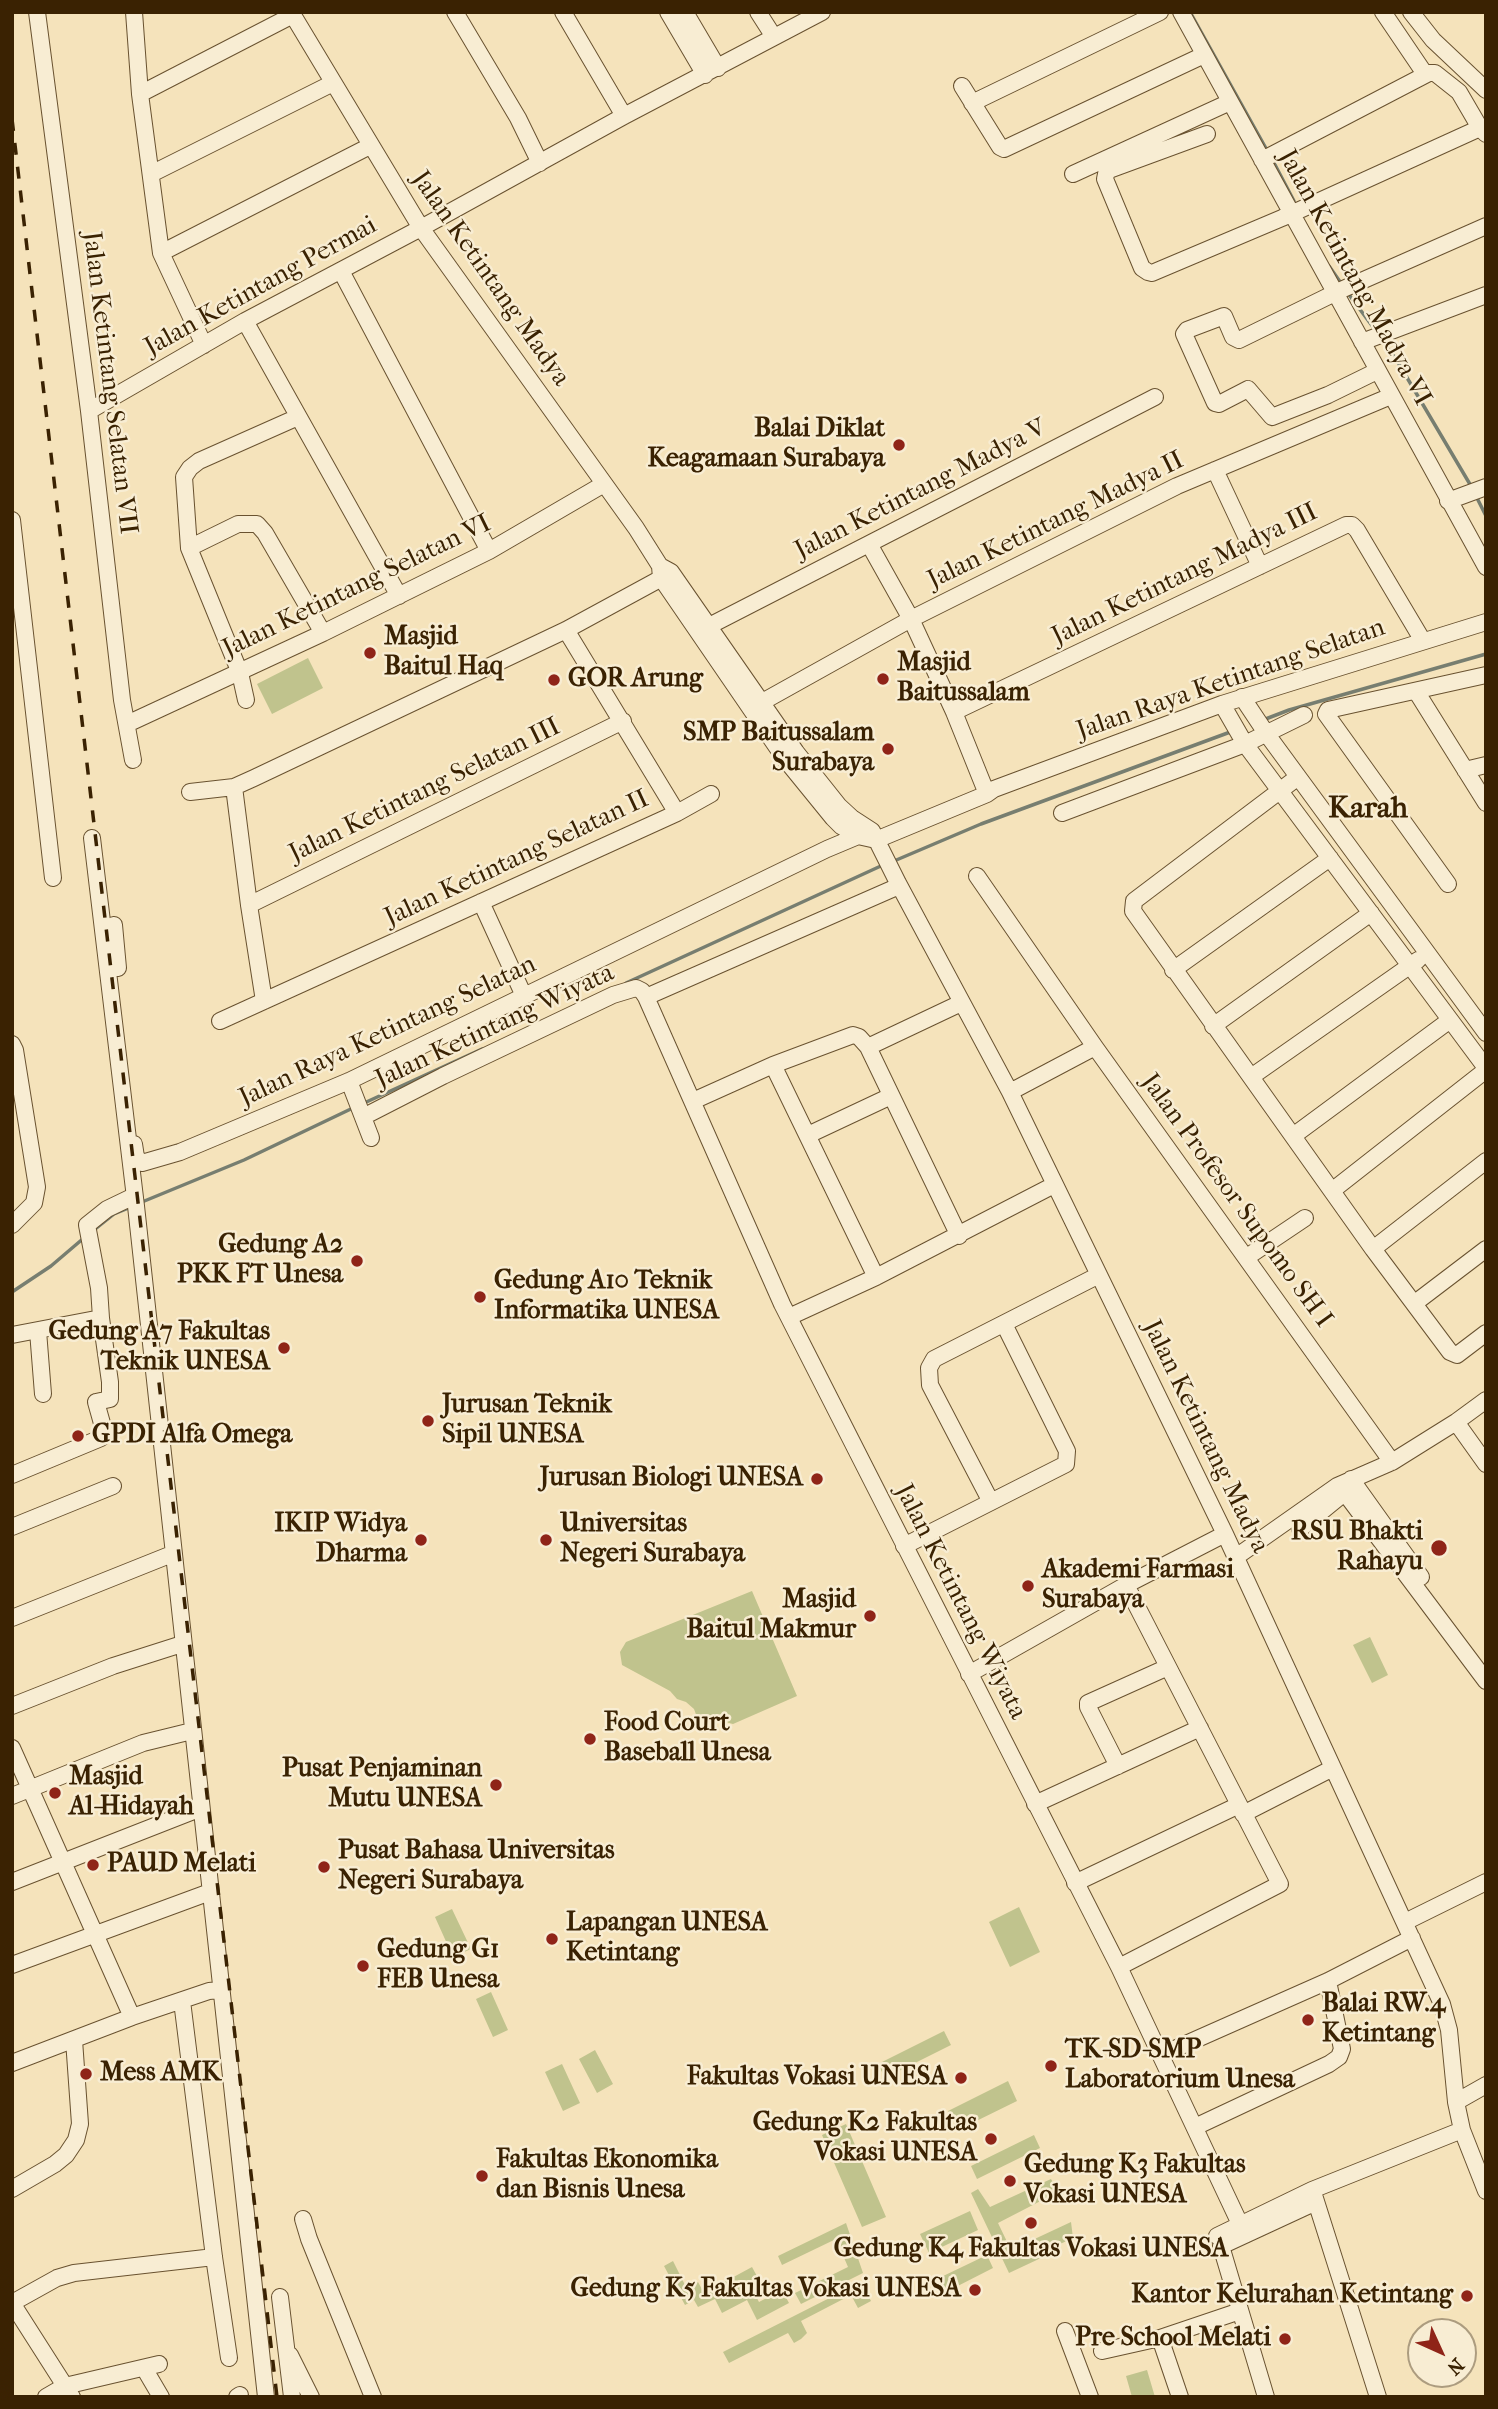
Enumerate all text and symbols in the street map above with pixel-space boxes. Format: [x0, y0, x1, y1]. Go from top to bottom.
street label: Jalan Ketintang Madya VI [1271, 144, 1437, 412]
street label: Jalan Ketintang Madya [404, 165, 576, 393]
street label: Jalan Ketintang Permai [140, 210, 382, 364]
street label: Jalan Ketintang Selatan VII [75, 230, 143, 536]
street label: Jalan Ketintang Madya V [790, 413, 1052, 567]
place label: Balai Diklat Keagamaan Surabaya [648, 414, 885, 476]
marker: Balai Diklat Keagamaan Surabaya [891, 437, 907, 453]
street label: Jalan Ketintang Madya II [923, 445, 1189, 597]
street label: Jalan Ketintang Madya III [1047, 497, 1323, 653]
street label: Jalan Ketintang Selatan VI [218, 508, 496, 666]
street label: Jalan Raya Ketintang Selatan [1073, 613, 1389, 747]
place label: Masjid Baitul Haq [384, 622, 503, 684]
marker: Masjid Baitul Haq [362, 645, 378, 661]
place label: Masjid Baitussalam [897, 648, 1030, 710]
place label: GOR Arung [568, 664, 703, 696]
marker: Masjid Baitussalam [875, 671, 891, 687]
marker: GOR Arung [546, 672, 562, 688]
street label: Jalan Ketintang Selatan III [284, 712, 566, 870]
place label: SMP Baitussalam Surabaya [683, 718, 874, 780]
marker: SMP Baitussalam Surabaya [880, 741, 896, 757]
street label: Jalan Ketintang Selatan II [380, 784, 654, 934]
district label: Karah [1328, 792, 1408, 828]
street label: Jalan Raya Ketintang Selatan [235, 949, 541, 1115]
street label: Jalan Ketintang Wiyata [371, 958, 619, 1096]
street label: Jalan Profesor Supomo SH I [1133, 1068, 1339, 1334]
place label: Gedung A2 PKK FT Unesa [177, 1230, 343, 1292]
marker: Gedung A2 PKK FT Unesa [349, 1253, 365, 1269]
place label: Gedung A10 Teknik Informatika UNESA [494, 1266, 719, 1328]
marker: Gedung A10 Teknik Informatika UNESA [472, 1289, 488, 1305]
street label: Jalan Ketintang Madya [1135, 1315, 1275, 1559]
place label: Gedung A7 Fakultas Teknik UNESA [49, 1317, 270, 1378]
marker: Gedung A7 Fakultas Teknik UNESA [276, 1340, 292, 1356]
place label: Jurusan Teknik Sipil UNESA [442, 1390, 612, 1452]
marker: Jurusan Teknik Sipil UNESA [420, 1413, 436, 1429]
place label: GPDI Alfa Omega [92, 1420, 292, 1452]
marker: GPDI Alfa Omega [70, 1428, 86, 1444]
place label: Jurusan Biologi UNESA [540, 1463, 803, 1495]
marker: Jurusan Biologi UNESA [809, 1471, 825, 1487]
street label: Jalan Ketintang Wiyata [887, 1479, 1033, 1725]
place label: IKIP Widya Dharma [274, 1509, 407, 1570]
place label: Universitas Negeri Surabaya [560, 1509, 745, 1570]
place label: RSU Bhakti Rahayu [1291, 1517, 1423, 1578]
marker: IKIP Widya Dharma [413, 1532, 429, 1548]
marker: Universitas Negeri Surabaya [538, 1532, 554, 1548]
marker: RSU Bhakti Rahayu [1429, 1538, 1449, 1558]
place label: Akademi Farmasi Surabaya [1042, 1555, 1234, 1616]
marker: Akademi Farmasi Surabaya [1020, 1578, 1036, 1594]
place label: Masjid Baitul Makmur [686, 1585, 856, 1646]
marker: Masjid Baitul Makmur [862, 1608, 878, 1624]
place label: Food Court Baseball Unesa [604, 1708, 771, 1770]
marker: Food Court Baseball Unesa [582, 1731, 598, 1747]
place label: Pusat Penjaminan Mutu UNESA [282, 1754, 482, 1816]
place label: Masjid Al-Hidayah [69, 1762, 194, 1824]
marker: Pusat Penjaminan Mutu UNESA [488, 1777, 504, 1793]
marker: Masjid Al-Hidayah [47, 1785, 63, 1801]
place label: Pusat Bahasa Universitas Negeri Surabaya [338, 1836, 615, 1898]
place label: PAUD Melati [107, 1849, 256, 1881]
marker: PAUD Melati [85, 1857, 101, 1873]
marker: Pusat Bahasa Universitas Negeri Surabaya [316, 1859, 332, 1875]
place label: Lapangan UNESA Ketintang [566, 1908, 768, 1969]
marker: Lapangan UNESA Ketintang [544, 1931, 560, 1947]
place label: Gedung G1 FEB Unesa [377, 1935, 499, 1996]
marker: Gedung G1 FEB Unesa [355, 1958, 371, 1974]
place label: Balai RW.4 Ketintang [1322, 1989, 1445, 2050]
marker: Balai RW.4 Ketintang [1300, 2012, 1316, 2028]
place label: TK-SD-SMP Laboratorium Unesa [1065, 2035, 1295, 2096]
place label: Mess AMK [100, 2058, 221, 2090]
marker: TK-SD-SMP Laboratorium Unesa [1043, 2058, 1059, 2074]
place label: Fakultas Vokasi UNESA [687, 2062, 947, 2094]
marker: Mess AMK [78, 2066, 94, 2082]
marker: Fakultas Vokasi UNESA [953, 2070, 969, 2086]
place label: Gedung K2 Fakultas Vokasi UNESA [753, 2108, 977, 2170]
marker: Gedung K2 Fakultas Vokasi UNESA [983, 2131, 999, 2147]
place label: Fakultas Ekonomika dan Bisnis Unesa [496, 2145, 718, 2206]
place label: Gedung K3 Fakultas Vokasi UNESA [1024, 2150, 1246, 2212]
marker: Fakultas Ekonomika dan Bisnis Unesa [474, 2168, 490, 2184]
marker: Gedung K3 Fakultas Vokasi UNESA [1002, 2173, 1018, 2189]
marker: Gedung K4 Fakultas Vokasi UNESA [1023, 2215, 1039, 2231]
place label: Gedung K4 Fakultas Vokasi UNESA [834, 2234, 1228, 2266]
place label: Gedung K5 Fakultas Vokasi UNESA [571, 2274, 961, 2306]
place label: Kantor Kelurahan Ketintang [1131, 2280, 1453, 2312]
marker: Gedung K5 Fakultas Vokasi UNESA [967, 2282, 983, 2298]
marker: Kantor Kelurahan Ketintang [1459, 2288, 1475, 2304]
north arrow [1407, 2318, 1477, 2388]
place label: Pre School Melati [1075, 2323, 1271, 2355]
marker: Pre School Melati [1277, 2331, 1293, 2347]
text: N [1443, 2354, 1468, 2379]

